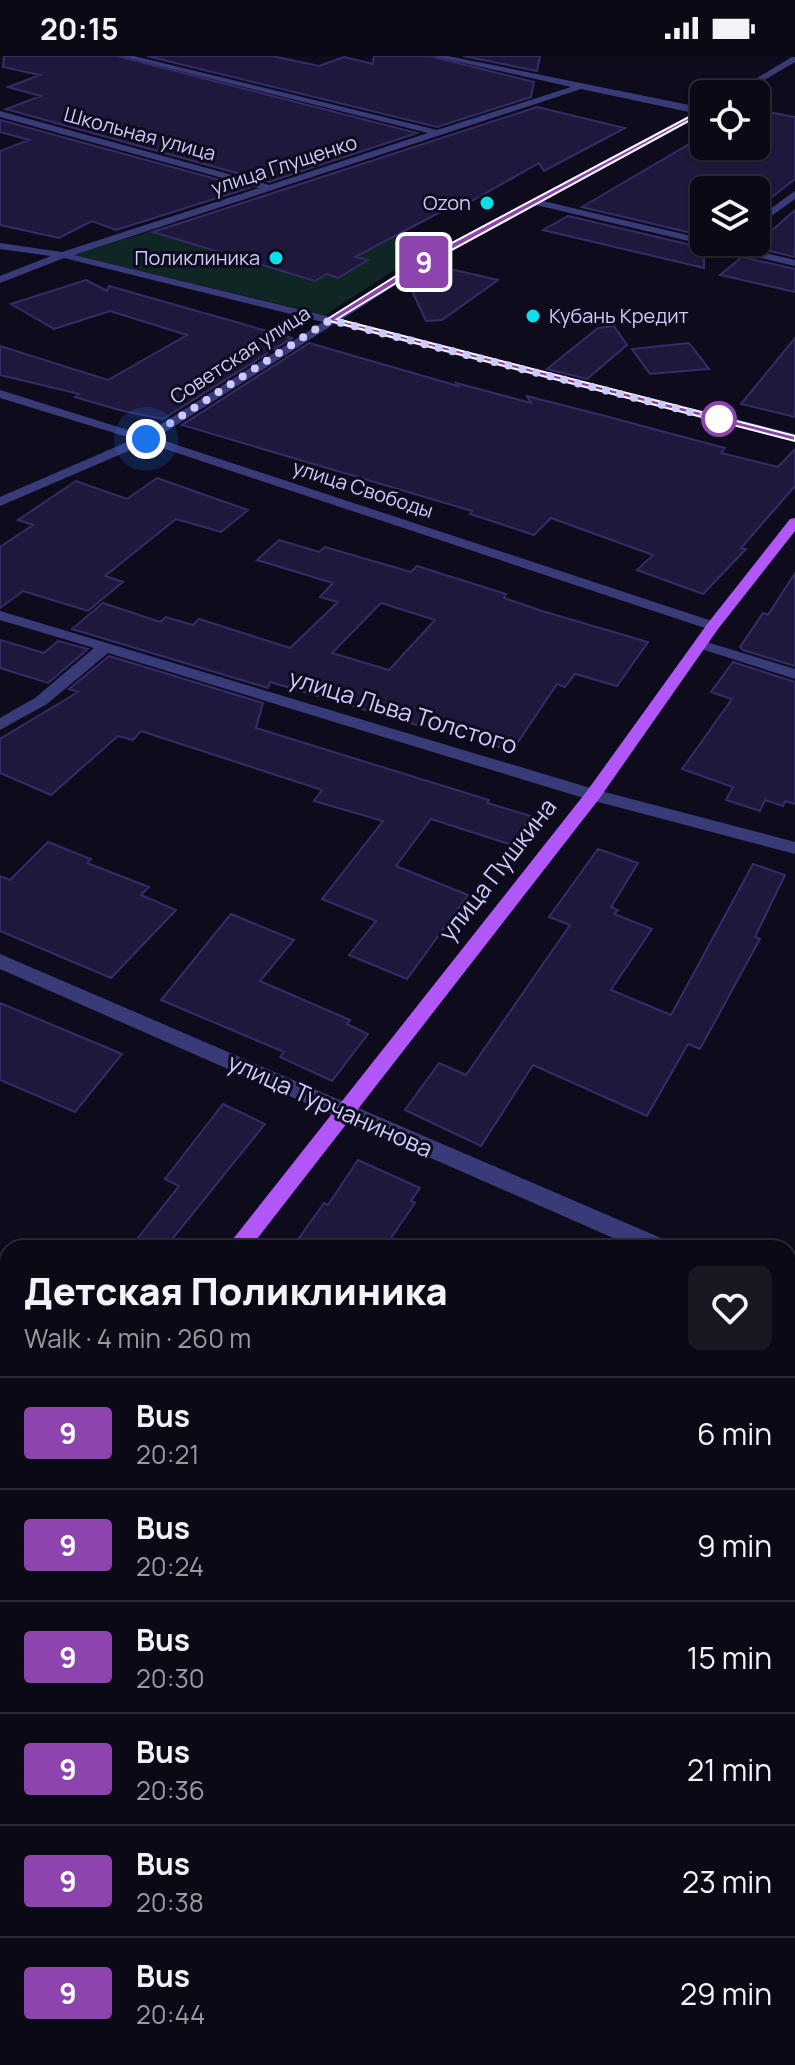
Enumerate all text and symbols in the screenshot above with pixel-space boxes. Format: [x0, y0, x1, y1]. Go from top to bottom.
text: 20:15 [40, 8, 119, 49]
map controls [690, 80, 770, 256]
button: locate [690, 80, 770, 160]
street label: Школьная улица [61, 100, 219, 167]
street label: улица Глущенко [207, 128, 360, 201]
button: layers [690, 176, 770, 256]
place label: Ozon [423, 189, 471, 216]
marker: Ozon [478, 194, 496, 212]
line badge: 9 [398, 236, 450, 288]
text: 9 [415, 243, 433, 281]
place label: Поликлиника [135, 244, 260, 271]
marker: Поликлиника [267, 249, 285, 267]
street label: Советская улица [164, 299, 315, 410]
place label: Кубань Кредит [549, 302, 689, 329]
marker: Кубань Кредит [524, 307, 542, 325]
unlabelled marker [702, 402, 736, 436]
your location [126, 419, 166, 459]
street label: улица Свободы [289, 453, 437, 524]
street label: улица Льва Толстого [285, 660, 522, 761]
street label: улица Пушкина [431, 791, 563, 947]
street label: улица Турчанинова [223, 1045, 438, 1165]
text: Детская Поликлиника [24, 1264, 448, 1316]
button: heart [688, 1266, 772, 1350]
text: Walk · 4 min · 260 m [24, 1320, 251, 1356]
text: Bus [136, 1395, 190, 1436]
text: 6 min [697, 1413, 772, 1454]
text: 9 [59, 1414, 77, 1452]
text: 20:21 [136, 1436, 199, 1472]
text: Bus [136, 1507, 190, 1548]
text: 9 min [697, 1525, 772, 1566]
text: 9 [59, 1526, 77, 1564]
text: 20:24 [136, 1548, 204, 1584]
text: Bus [136, 1619, 190, 1660]
text: 15 min [687, 1637, 772, 1678]
text: 9 [59, 1638, 77, 1676]
text: 20:30 [136, 1660, 205, 1696]
text: Bus [136, 1731, 190, 1772]
text: 21 min [687, 1749, 772, 1790]
text: 9 [59, 1750, 77, 1788]
text: 20:36 [136, 1772, 205, 1808]
text: Bus [136, 1843, 190, 1884]
text: 23 min [682, 1861, 772, 1902]
text: 9 [59, 1862, 77, 1900]
text: 20:38 [136, 1884, 204, 1920]
text: Bus [136, 1955, 190, 1996]
text: 29 min [680, 1973, 772, 2014]
text: 9 [59, 1974, 77, 2012]
text: 20:44 [136, 1996, 205, 2032]

